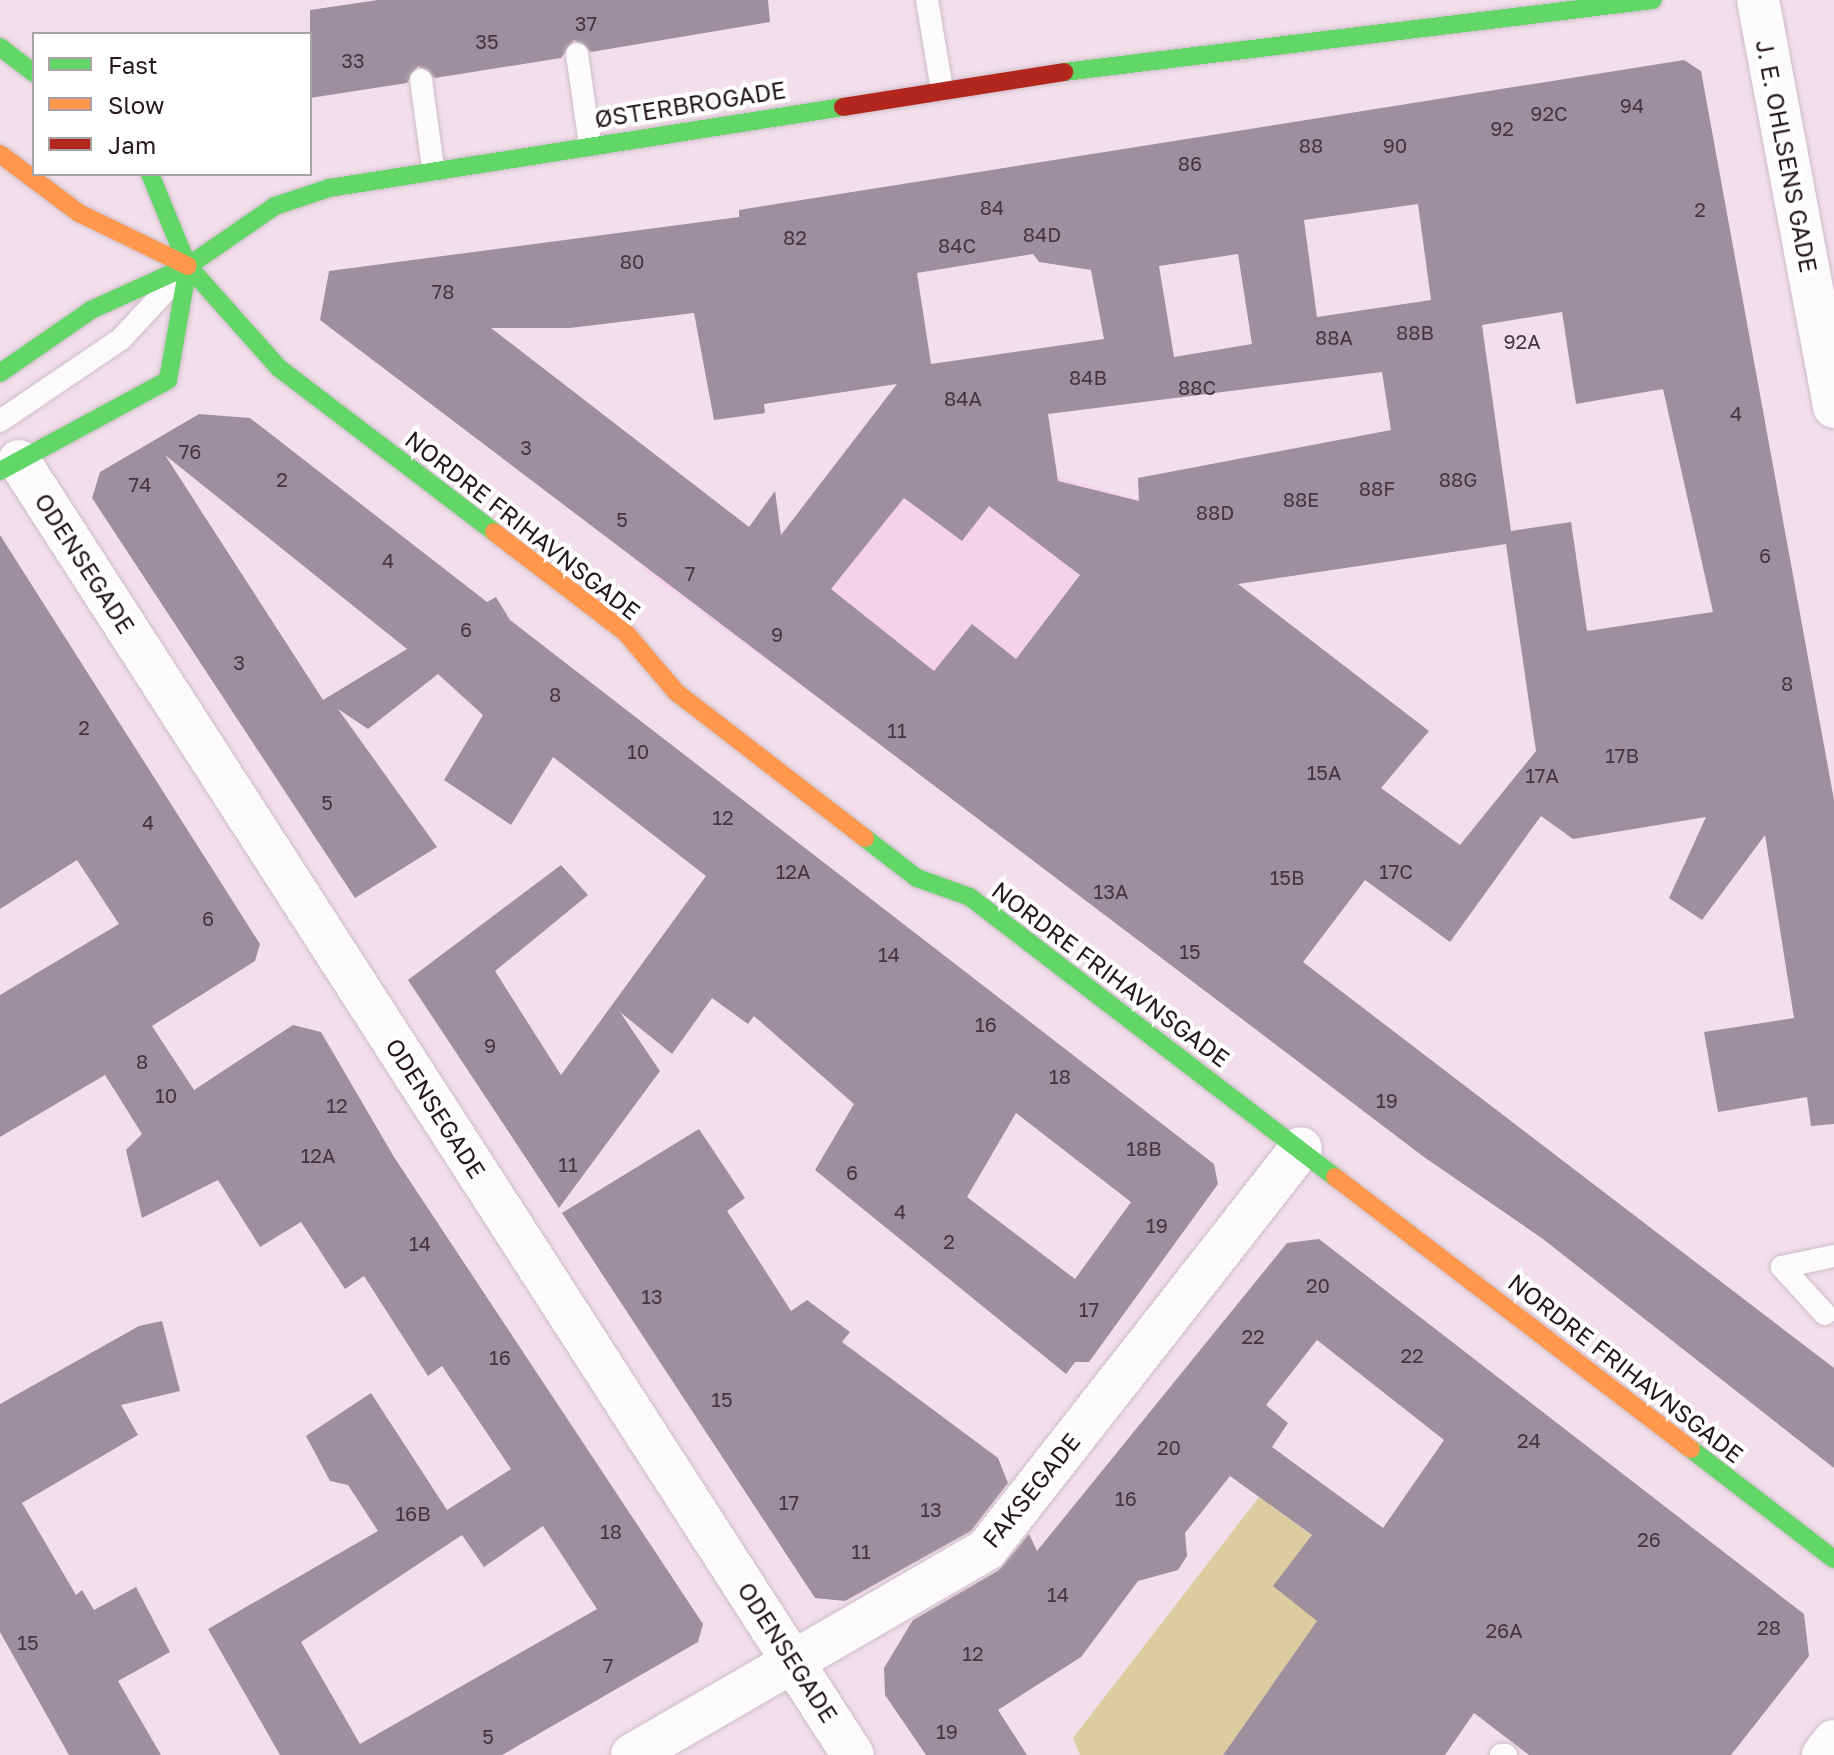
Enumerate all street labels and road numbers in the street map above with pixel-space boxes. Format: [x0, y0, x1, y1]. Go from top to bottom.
street label: J. E. OHLSENS GADE [1750, 37, 1824, 275]
street label: ØSTERBROGADE [593, 75, 787, 133]
street label: NORDRE FRIHAVNSGADE [400, 424, 646, 626]
street label: ODENSEGADE [29, 488, 141, 638]
street label: NORDRE FRIHAVNSGADE [987, 875, 1235, 1073]
street label: ODENSEGADE [380, 1033, 492, 1183]
street label: NORDRE FRIHAVNSGADE [1503, 1267, 1749, 1469]
street label: FAKSEGADE [976, 1427, 1086, 1553]
street label: ODENSEGADE [732, 1577, 844, 1727]

